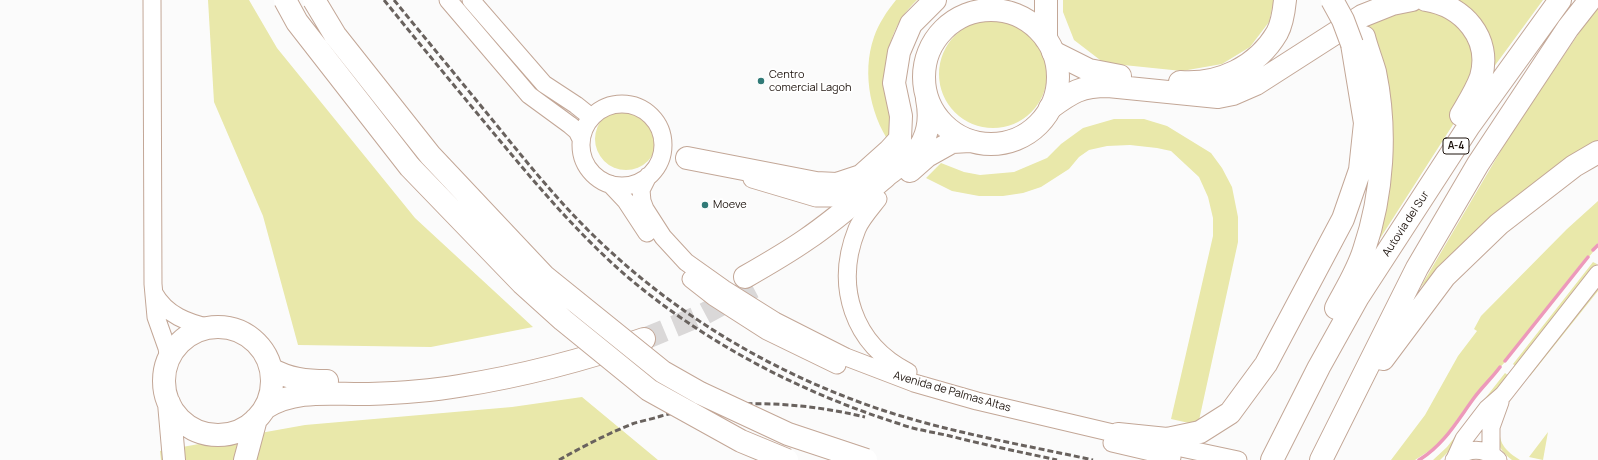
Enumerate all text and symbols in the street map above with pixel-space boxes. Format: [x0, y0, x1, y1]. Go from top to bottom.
place label: Centro comercial Lagoh [769, 68, 852, 94]
marker: Centro comercial Lagoh [756, 76, 766, 86]
road number: A-4 [1443, 138, 1469, 154]
street label: Autovía del Sur [1380, 189, 1432, 259]
place label: Moeve [713, 198, 747, 212]
marker: Moeve [700, 200, 710, 210]
street label: Avenida de Palmas Altas [892, 369, 1012, 415]

